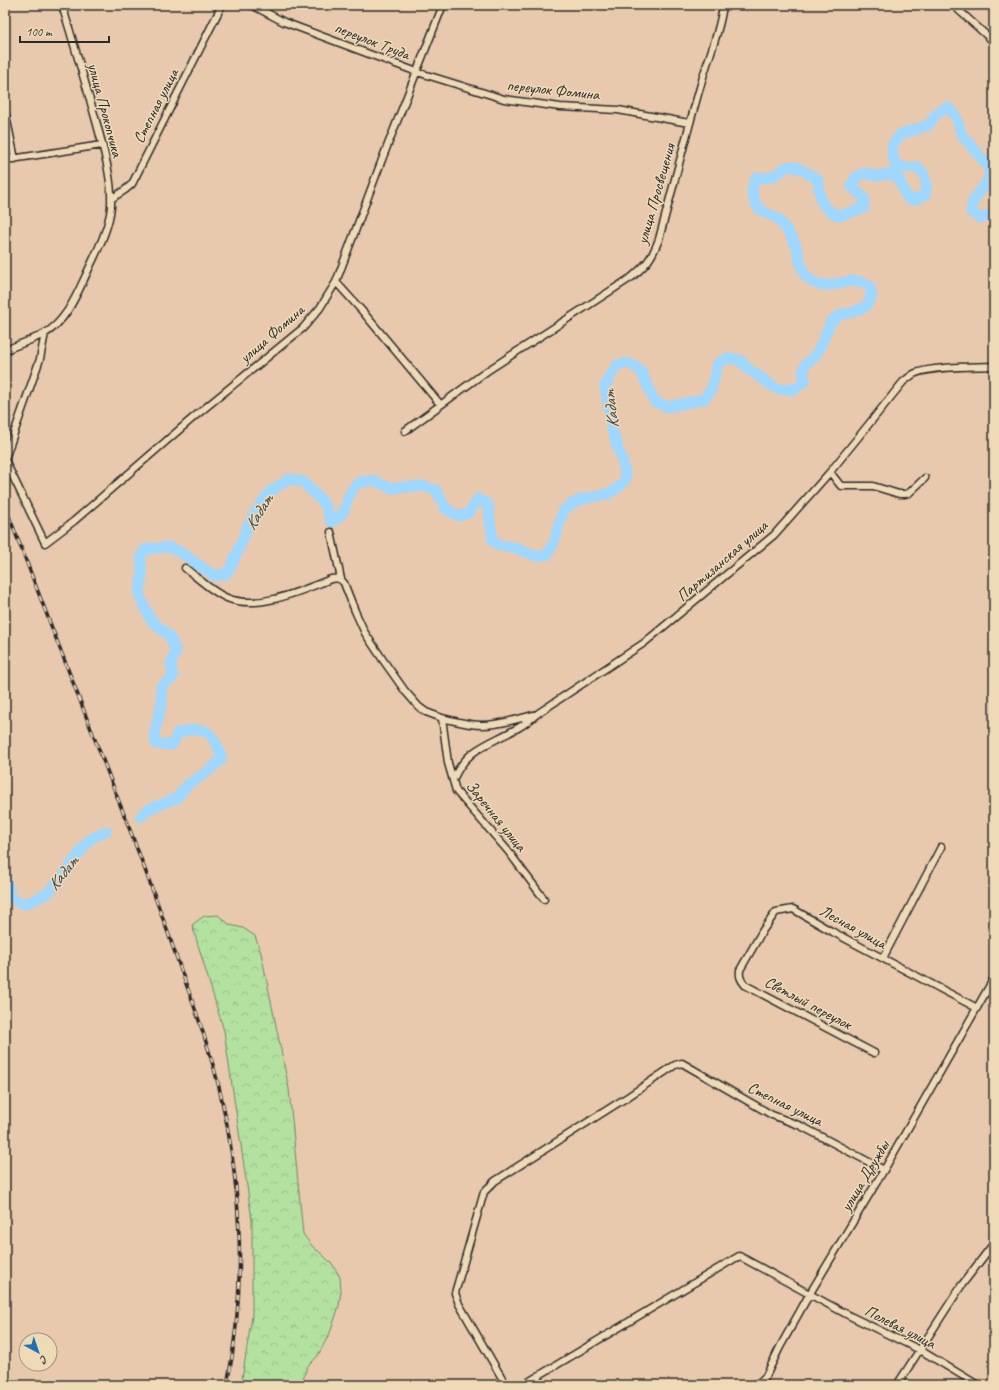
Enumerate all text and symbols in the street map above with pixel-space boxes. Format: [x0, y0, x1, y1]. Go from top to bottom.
scale bar [20, 18, 109, 44]
street label: переулок Труда [332, 18, 414, 65]
text: 100 m [26, 24, 53, 40]
street label: улица Прокопчика [83, 60, 127, 160]
street label: Степная улица [129, 64, 184, 147]
street label: переулок Фомина [506, 75, 601, 105]
street label: улица Просвещения [632, 141, 680, 247]
street label: улица Фомина [235, 299, 310, 368]
water label: Кадат [598, 387, 624, 429]
water label: Кадат [240, 489, 279, 534]
street label: Партизанская улица [672, 515, 773, 606]
street label: Заречная улица [461, 776, 531, 856]
water label: Кадат [43, 850, 84, 895]
street label: Лесная улица [816, 901, 891, 954]
street label: Светлый переулок [761, 972, 857, 1035]
street label: Степная улица [744, 1077, 827, 1131]
street label: улица Дружбы [836, 1136, 895, 1216]
street label: Полевая улица [861, 1301, 940, 1354]
north arrow [18, 1332, 58, 1372]
text: С [37, 1353, 51, 1368]

